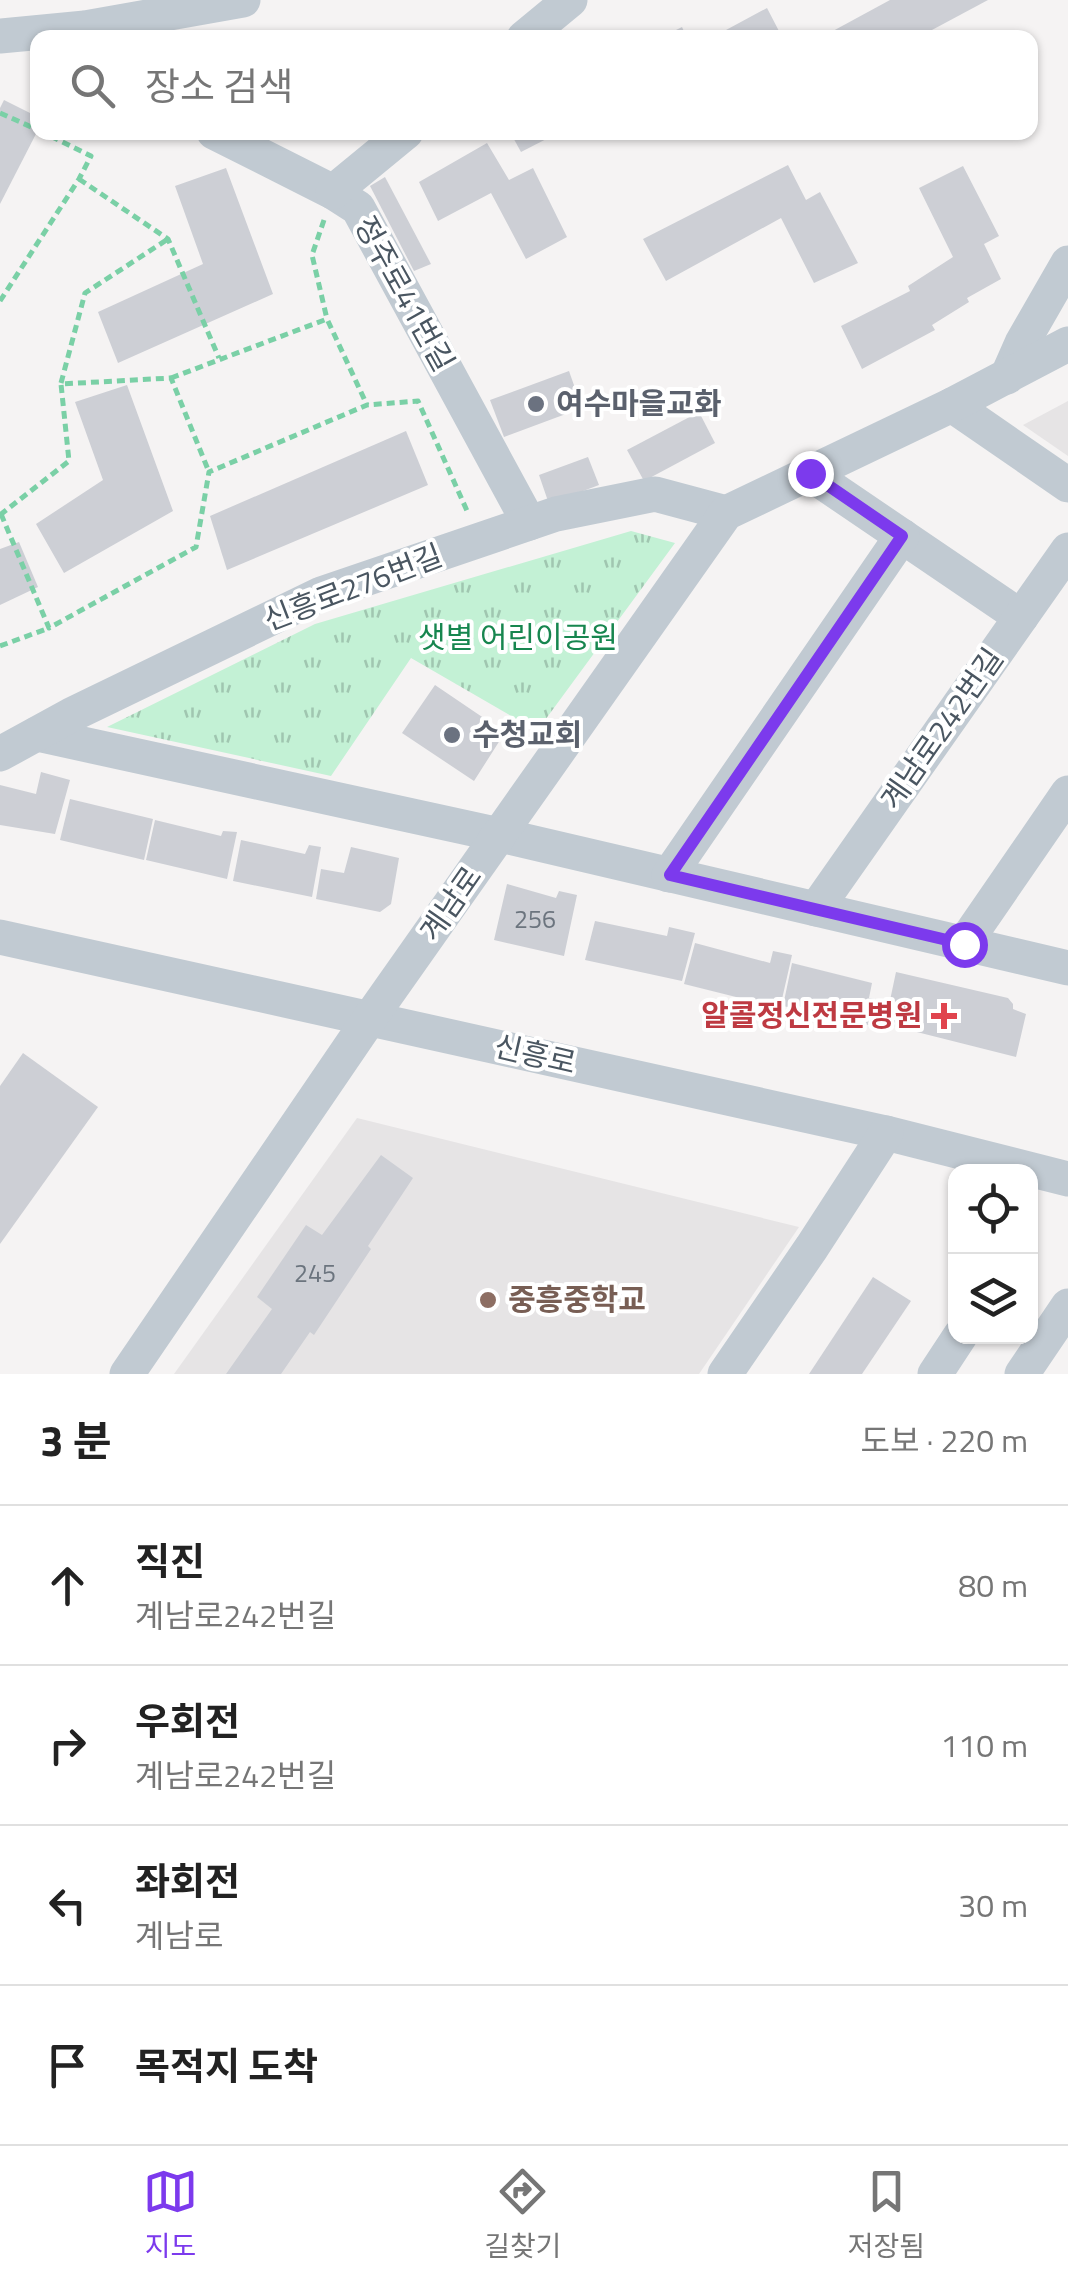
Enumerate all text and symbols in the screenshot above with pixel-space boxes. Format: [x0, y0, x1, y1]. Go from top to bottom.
search box [30, 30, 1038, 140]
text: 장소 검색 [145, 57, 293, 115]
icon: search [65, 58, 120, 113]
street label: 정주로41번길 [343, 207, 467, 380]
place label: 여수마을교화 [556, 380, 722, 426]
marker: 여수마을교화 [525, 393, 547, 415]
route end [788, 451, 834, 497]
street label: 신흥로276번길 [256, 532, 449, 642]
park label: 샛별 어린이공원 [418, 614, 618, 660]
street label: 계남로242번길 [868, 638, 1014, 819]
place label: 수청교회 [472, 711, 582, 757]
marker: 수청교회 [441, 724, 463, 746]
street label: 계남로 [408, 856, 493, 951]
house number: 256 [514, 900, 556, 938]
route start [942, 922, 988, 968]
place label: 알콜정신전문병원 [701, 992, 922, 1038]
marker: 알콜정신전문병원 [931, 1003, 957, 1029]
street label: 신흥로 [490, 1022, 581, 1086]
map controls [948, 1164, 1038, 1344]
button: locate [948, 1164, 1038, 1254]
house number: 245 [294, 1254, 336, 1292]
button: layers [948, 1254, 1038, 1344]
place label: 중흥중학교 [508, 1276, 646, 1322]
marker: 중흥중학교 [477, 1289, 499, 1311]
text: 3 분 [40, 1408, 111, 1472]
text: 도보 · 220 m [861, 1416, 1028, 1464]
text: 직진 [135, 1532, 205, 1590]
icon: ahead [40, 1558, 95, 1613]
text: 80 m [958, 1561, 1028, 1609]
text: 계남로242번길 [135, 1591, 336, 1639]
text: 우회전 [135, 1692, 240, 1750]
icon: right [40, 1718, 95, 1773]
text: 110 m [940, 1721, 1028, 1769]
text: 계남로242번길 [135, 1751, 336, 1799]
text: 좌회전 [135, 1852, 240, 1910]
icon: left [40, 1878, 95, 1933]
text: 30 m [958, 1881, 1028, 1929]
text: 계남로 [135, 1911, 223, 1959]
text: 목적지 도착 [135, 2037, 318, 2095]
icon: arrive [40, 2038, 95, 2093]
tab: 지도 [143, 2164, 198, 2267]
tab: 길찾기 [484, 2164, 561, 2267]
tab: 저장됨 [848, 2164, 925, 2267]

